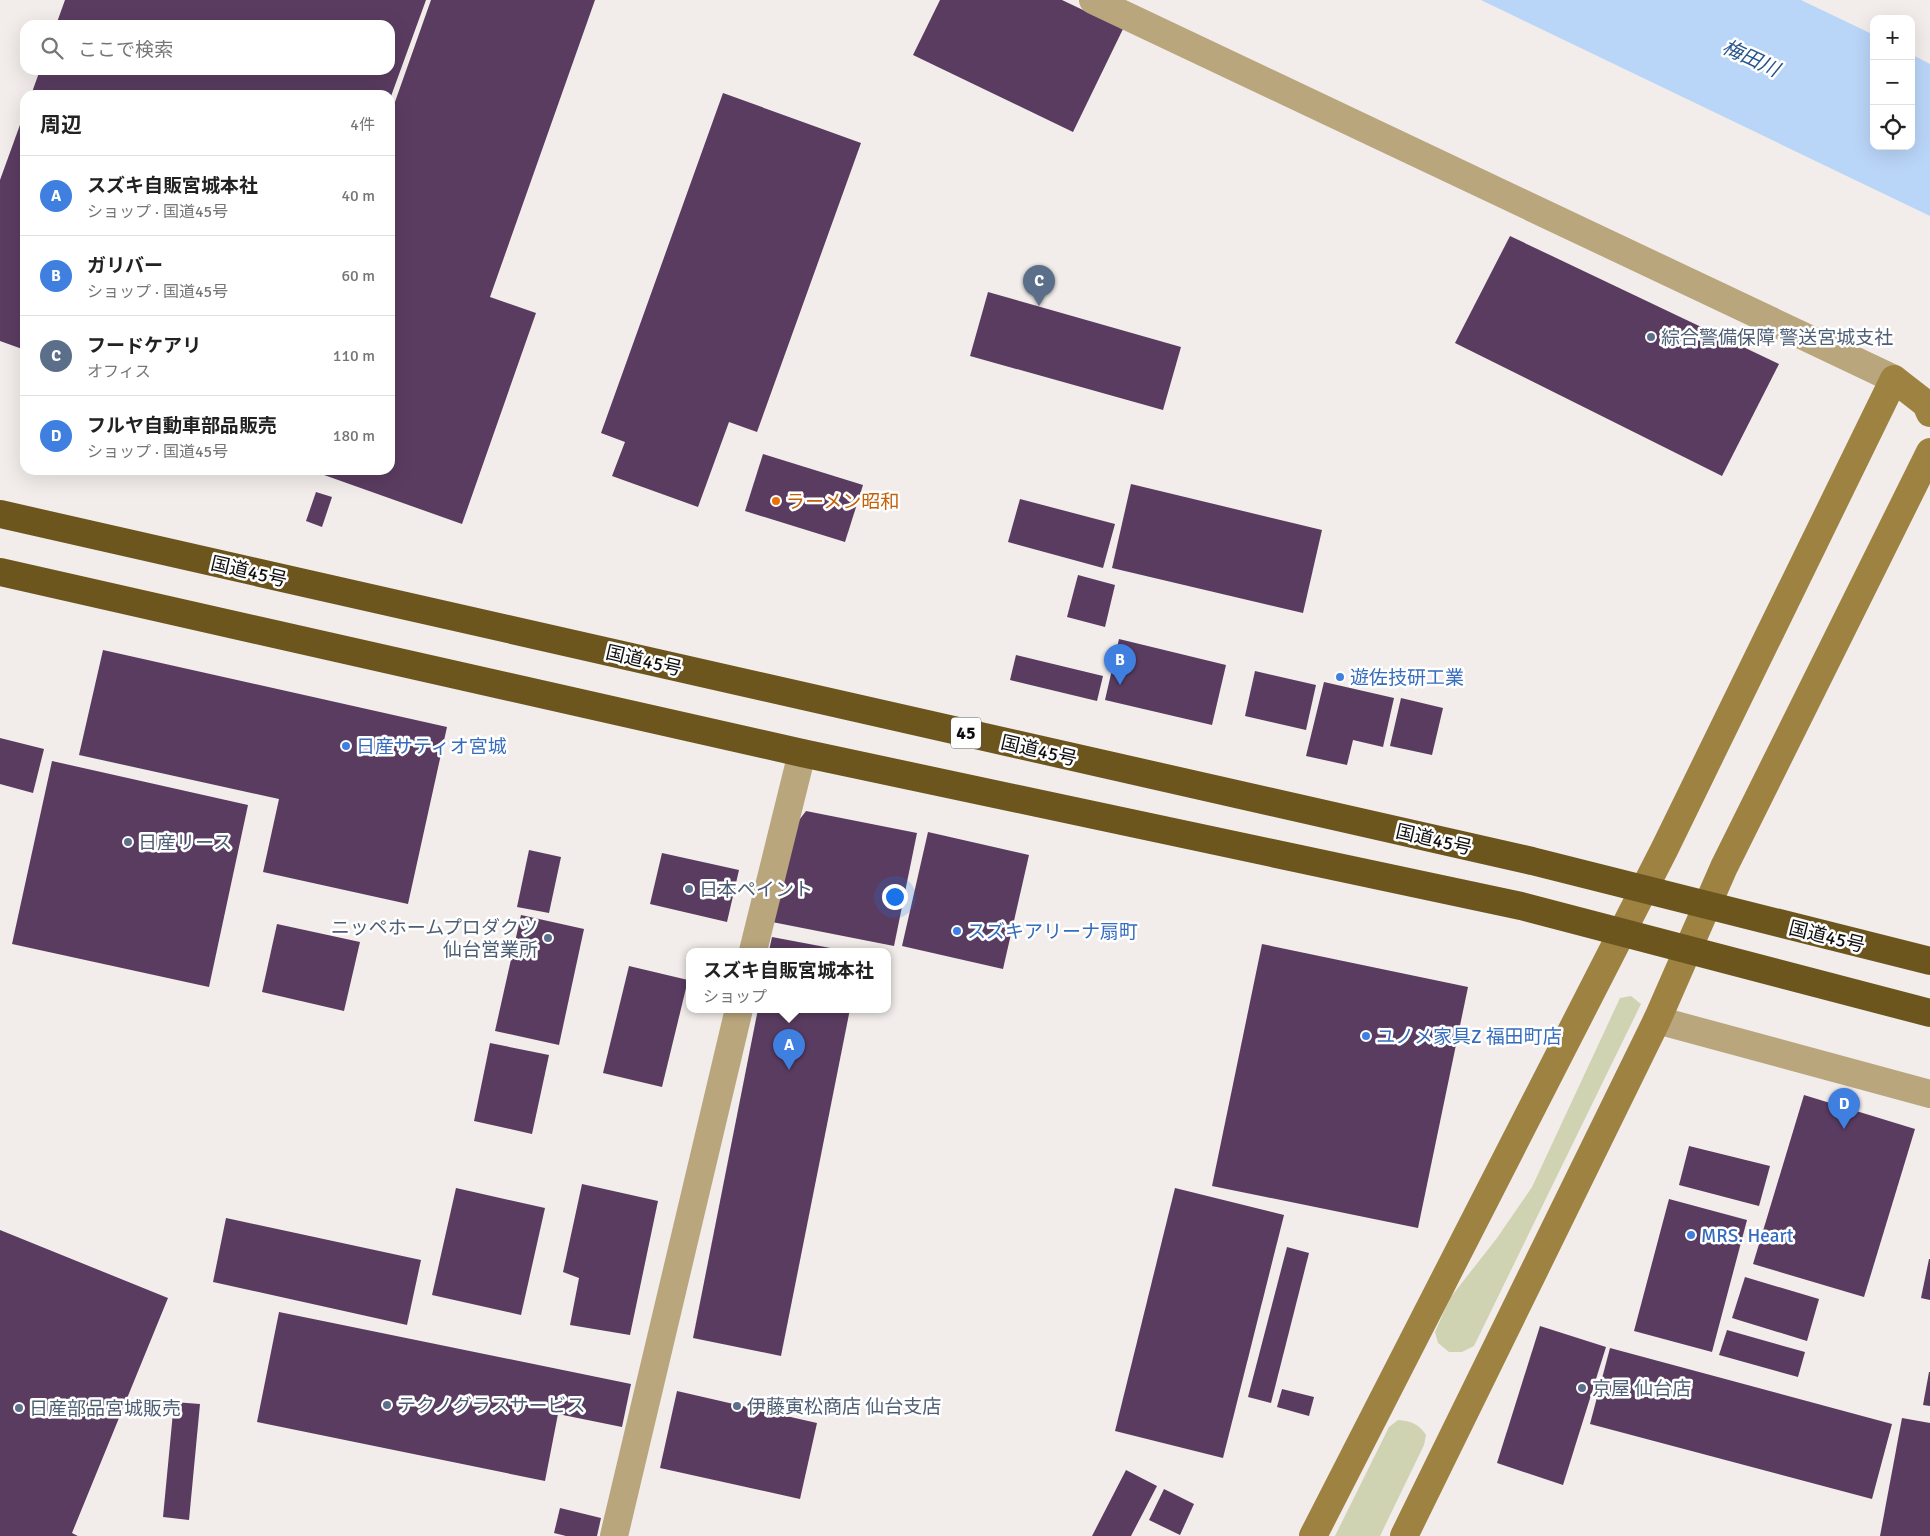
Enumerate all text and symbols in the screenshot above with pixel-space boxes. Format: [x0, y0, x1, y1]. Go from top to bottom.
map controls [1870, 15, 1915, 150]
button: + [1870, 15, 1915, 60]
search box [20, 20, 395, 75]
icon: search [38, 34, 66, 62]
water label: 梅田川 [1718, 34, 1785, 83]
text: ここで検索 [78, 38, 173, 62]
button: − [1870, 60, 1915, 105]
button: locate [1870, 105, 1915, 150]
text: 周辺 [40, 112, 82, 138]
text: 4件 [350, 115, 375, 135]
text: スズキ自販宮城本社 [87, 174, 258, 198]
text: A [51, 186, 61, 206]
text: 40 m [341, 186, 375, 206]
text: ショップ · 国道45号 [87, 202, 228, 222]
text: ガリバー [87, 254, 163, 278]
pin: C [1023, 265, 1055, 306]
text: B [51, 266, 61, 286]
text: 60 m [341, 266, 375, 286]
text: ショップ · 国道45号 [87, 282, 228, 302]
place label: 綜合警備保障 警送宮城支社 [1661, 326, 1893, 350]
marker: 綜合警備保障 警送宮城支社 [1645, 331, 1657, 343]
text: フードケアリ [87, 334, 201, 358]
text: C [51, 346, 61, 366]
text: 110 m [333, 346, 375, 366]
text: オフィス [87, 362, 151, 382]
text: フルヤ自動車部品販売 [87, 414, 277, 438]
text: D [51, 426, 61, 446]
text: 180 m [333, 426, 375, 446]
text: ショップ · 国道45号 [87, 442, 228, 462]
place label: ラーメン昭和 [786, 490, 899, 514]
marker: ラーメン昭和 [770, 495, 782, 507]
street label: 国道45号 [208, 552, 289, 592]
street label: 国道45号 [603, 641, 684, 681]
pin: B [1104, 644, 1136, 685]
place label: 遊佐技研工業 [1350, 666, 1464, 690]
marker: 遊佐技研工業 [1334, 671, 1346, 683]
road number: 45 [951, 718, 981, 748]
street label: 国道45号 [998, 731, 1079, 771]
place label: 日産サティオ宮城 [356, 735, 507, 759]
marker: 日産サティオ宮城 [340, 740, 352, 752]
street label: 国道45号 [1393, 820, 1474, 860]
place label: 日産リース [138, 831, 232, 855]
marker: 日産リース [122, 836, 134, 848]
place label: 日本ペイント [699, 878, 813, 902]
marker: 日本ペイント [683, 883, 695, 895]
your location [882, 884, 908, 910]
place label: ニッペホームプロダクツ 仙台営業所 [331, 916, 538, 962]
street label: 国道45号 [1786, 916, 1867, 958]
place label: スズキアリーナ扇町 [967, 920, 1138, 944]
marker: スズキアリーナ扇町 [951, 925, 963, 937]
marker: ニッペホームプロダクツ 仙台営業所 [542, 932, 554, 944]
popup [686, 948, 891, 1013]
text: スズキ自販宮城本社 [703, 959, 874, 983]
text: ショップ [703, 987, 767, 1007]
place label: ユノメ家具Z 福田町店 [1376, 1025, 1562, 1049]
pin: A [773, 1029, 805, 1070]
marker: ユノメ家具Z 福田町店 [1360, 1030, 1372, 1042]
pin: D [1828, 1088, 1860, 1129]
place label: MRS. Heart [1701, 1224, 1794, 1248]
marker: MRS. Heart [1685, 1229, 1697, 1241]
place label: 京屋 仙台店 [1592, 1377, 1691, 1401]
marker: 京屋 仙台店 [1576, 1382, 1588, 1394]
place label: テクノグラスサービス [397, 1394, 585, 1418]
place label: 伊藤寅松商店 仙台支店 [747, 1395, 941, 1419]
place label: 日産部品宮城販売 [29, 1397, 181, 1421]
marker: テクノグラスサービス [381, 1399, 393, 1411]
marker: 伊藤寅松商店 仙台支店 [731, 1400, 743, 1412]
marker: 日産部品宮城販売 [13, 1402, 25, 1414]

